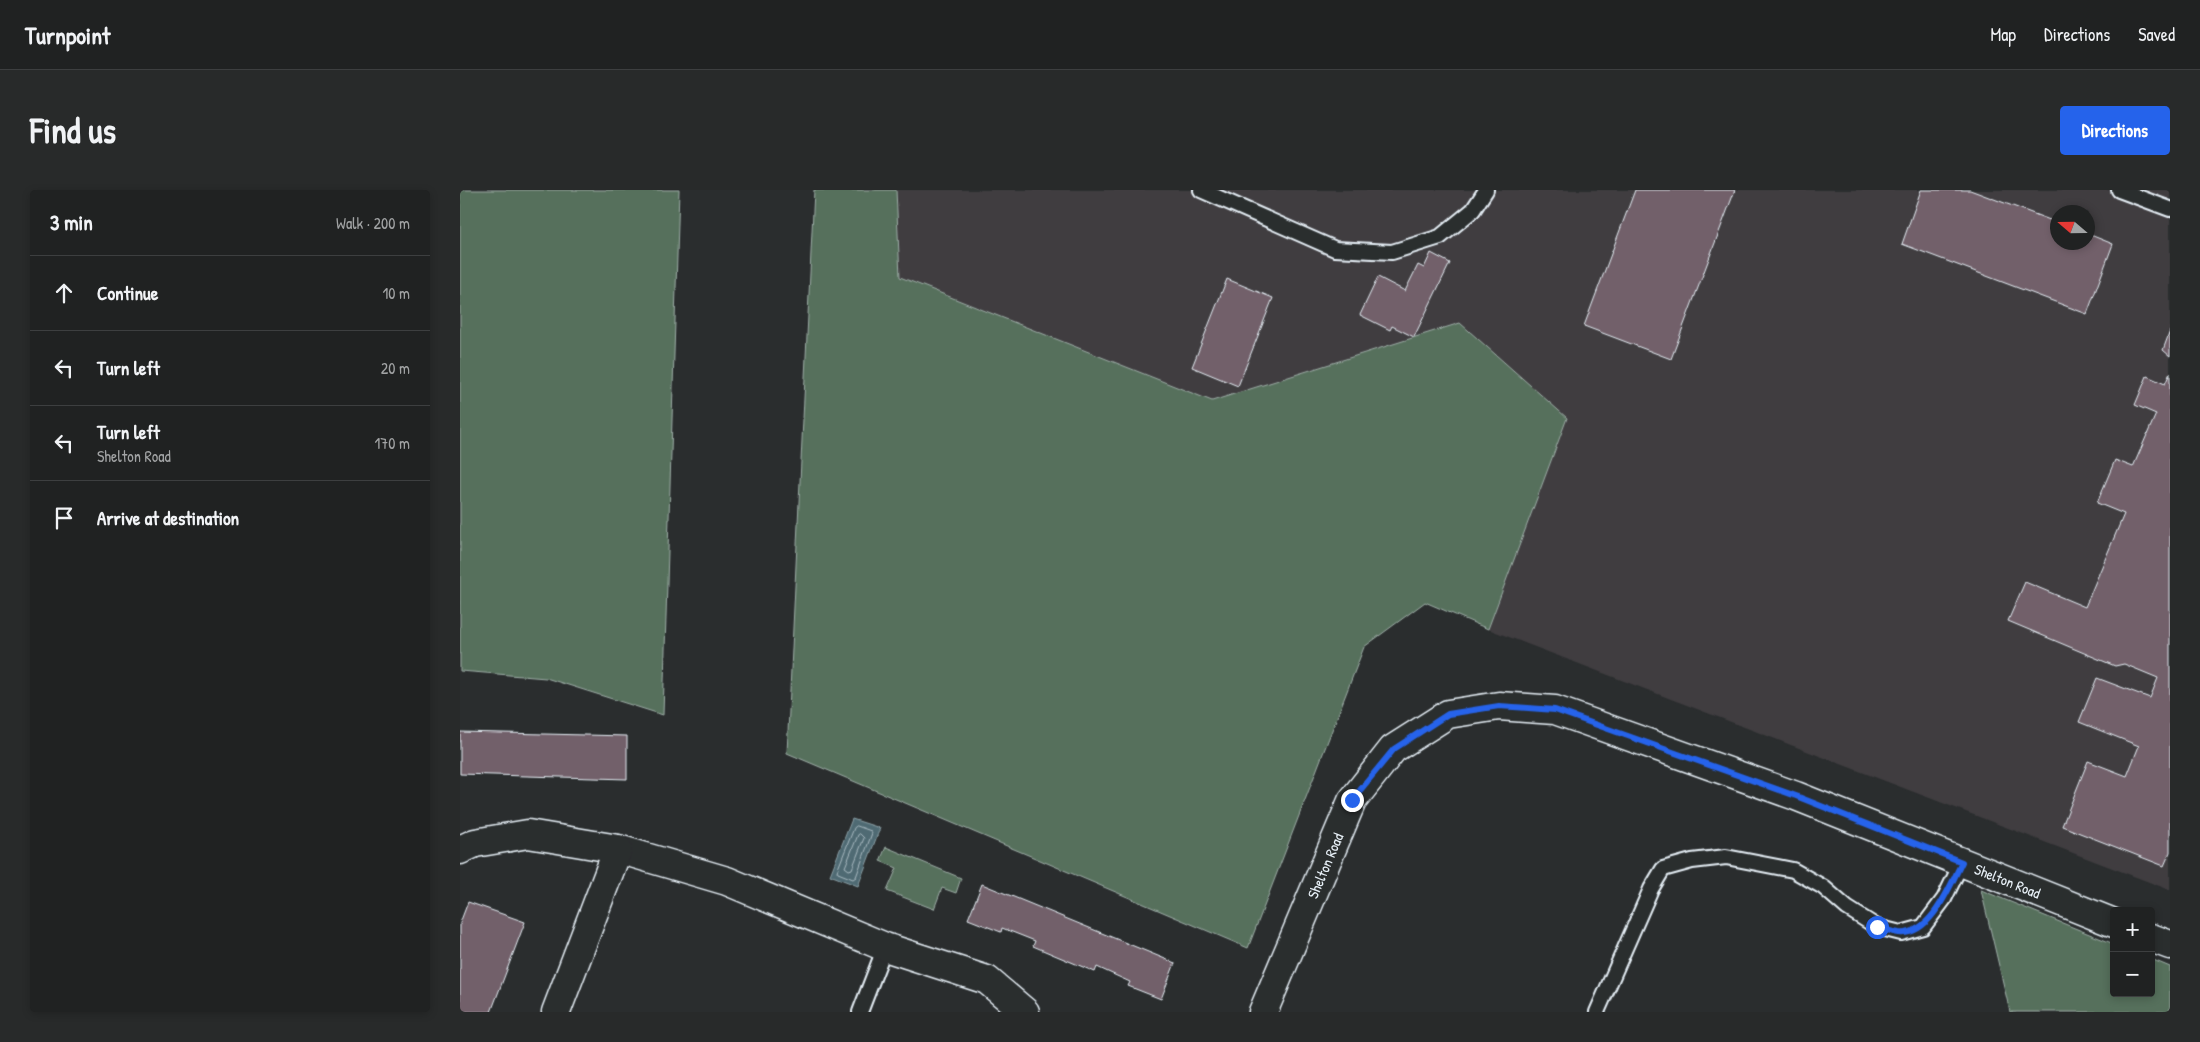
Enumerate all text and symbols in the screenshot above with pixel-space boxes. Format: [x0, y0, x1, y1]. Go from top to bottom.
text: Turnpoint [25, 19, 110, 51]
text: Map [1991, 22, 2016, 47]
text: Directions [2044, 22, 2110, 47]
text: Saved [2138, 22, 2175, 47]
button: Directions [2060, 106, 2170, 155]
text: Find us [30, 107, 116, 154]
north arrow [2050, 205, 2095, 250]
text: 3 min [50, 208, 93, 237]
text: Walk · 200 m [336, 212, 410, 234]
icon: ahead [50, 279, 78, 307]
text: Continue [97, 280, 158, 306]
text: 10 m [382, 282, 410, 304]
icon: left [50, 354, 78, 382]
text: Turn left [97, 355, 160, 381]
text: 20 m [381, 357, 410, 379]
text: Turn left [97, 419, 160, 445]
icon: left [50, 429, 78, 457]
text: 170 m [375, 432, 410, 454]
text: Shelton Road [97, 445, 171, 467]
icon: arrive [50, 504, 78, 532]
text: Arrive at destination [97, 505, 239, 531]
route end [1341, 789, 1364, 812]
street label: Shelton Road [1302, 829, 1348, 901]
street label: Shelton Road [1972, 858, 2044, 903]
map controls [2110, 907, 2155, 997]
button: + [2110, 907, 2155, 952]
route start [1866, 916, 1889, 939]
button: − [2110, 952, 2155, 997]

